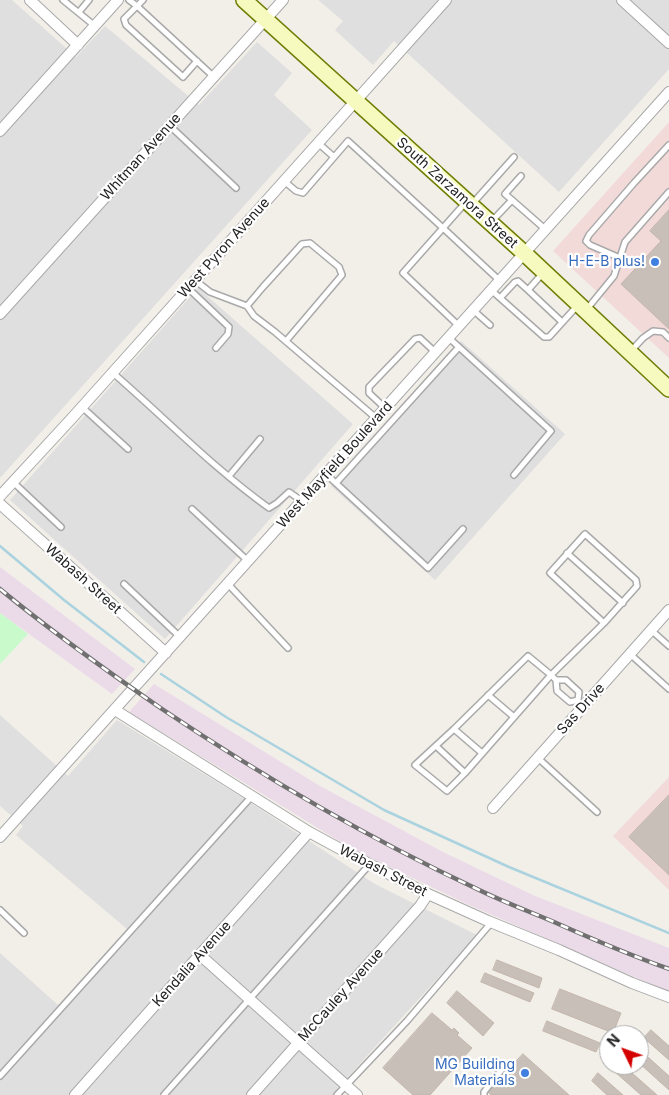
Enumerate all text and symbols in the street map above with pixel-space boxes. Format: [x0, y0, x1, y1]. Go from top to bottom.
street label: Whitman Avenue [97, 110, 185, 204]
street label: South Zarzamora Street [393, 134, 521, 252]
street label: West Pyron Avenue [175, 195, 273, 301]
place label: H-E-B plus! [569, 254, 645, 270]
marker: H-E-B plus! [649, 256, 661, 268]
street label: West Mayfield Boulevard [274, 398, 396, 532]
street label: Wabash Street [41, 540, 125, 618]
street label: Sas Drive [554, 680, 608, 738]
street label: Wabash Street [336, 842, 430, 900]
street label: Kendalia Avenue [149, 918, 235, 1010]
street label: McCauley Avenue [295, 945, 387, 1045]
north arrow [599, 1025, 649, 1075]
text: N [603, 1031, 623, 1050]
place label: MG Building Materials [435, 1057, 515, 1090]
marker: MG Building Materials [519, 1067, 531, 1079]

